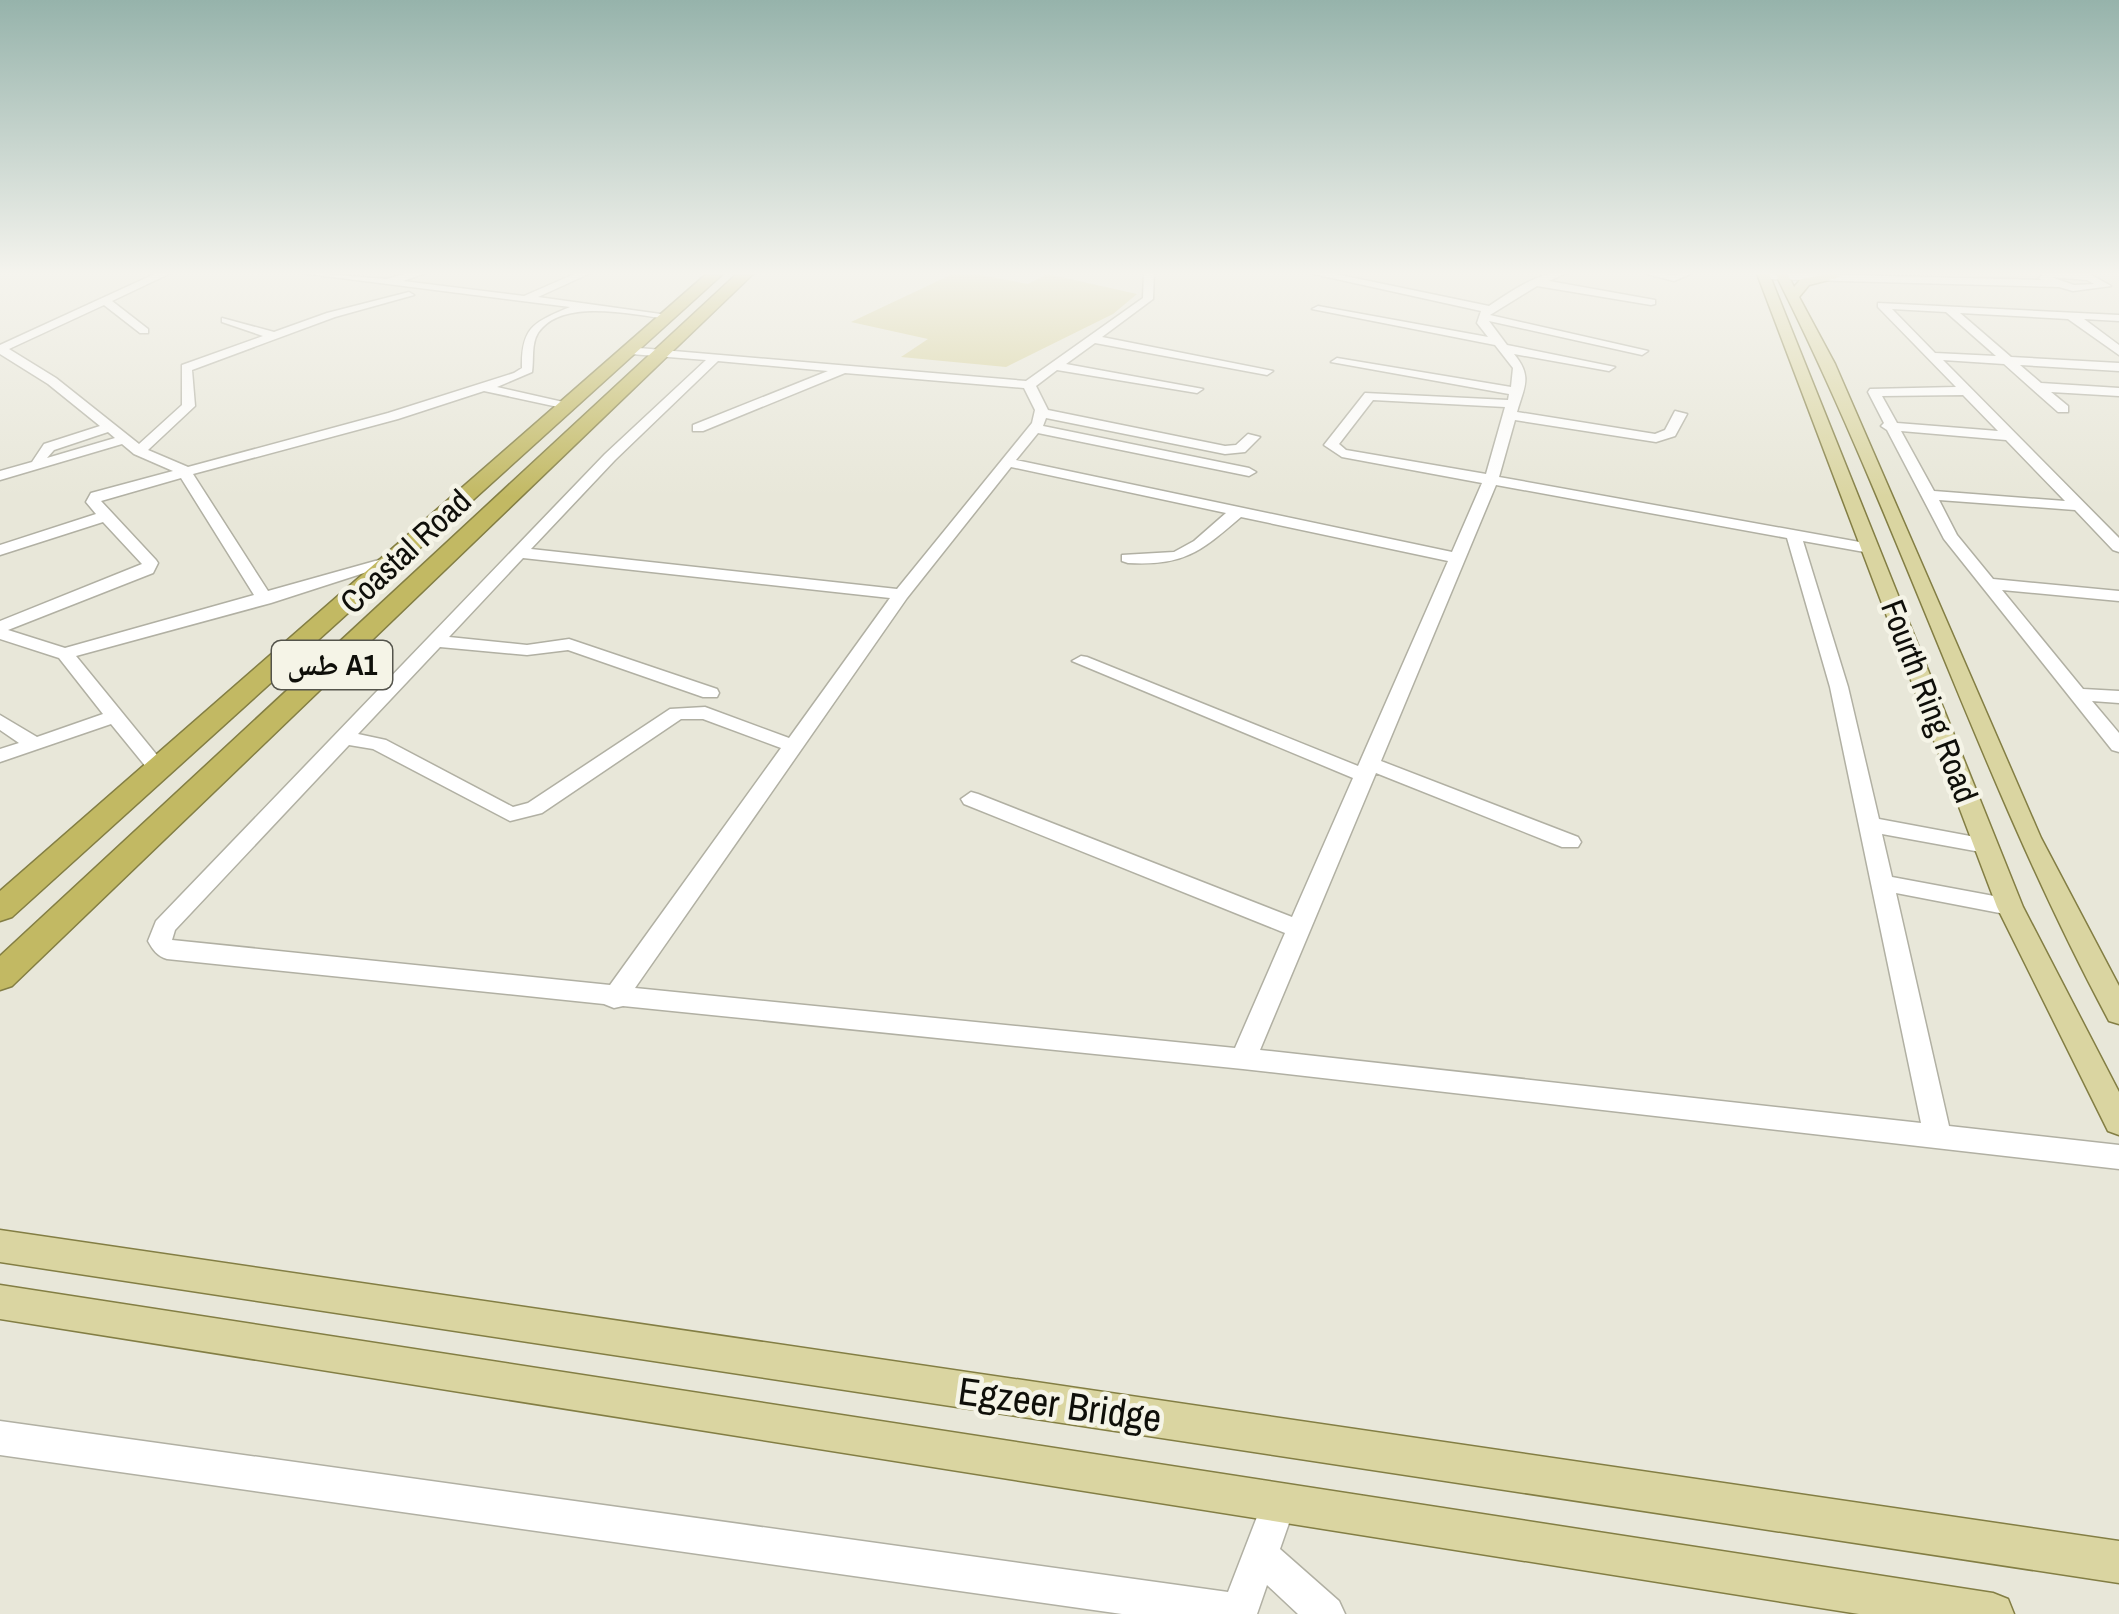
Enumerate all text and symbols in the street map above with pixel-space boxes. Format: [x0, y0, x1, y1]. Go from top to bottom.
street label: Coastal Road [330, 479, 480, 623]
street label: Fourth Ring Road [1871, 593, 1989, 809]
road number: طس A1 [272, 641, 392, 689]
street label: Egzeer Bridge [955, 1364, 1165, 1444]

